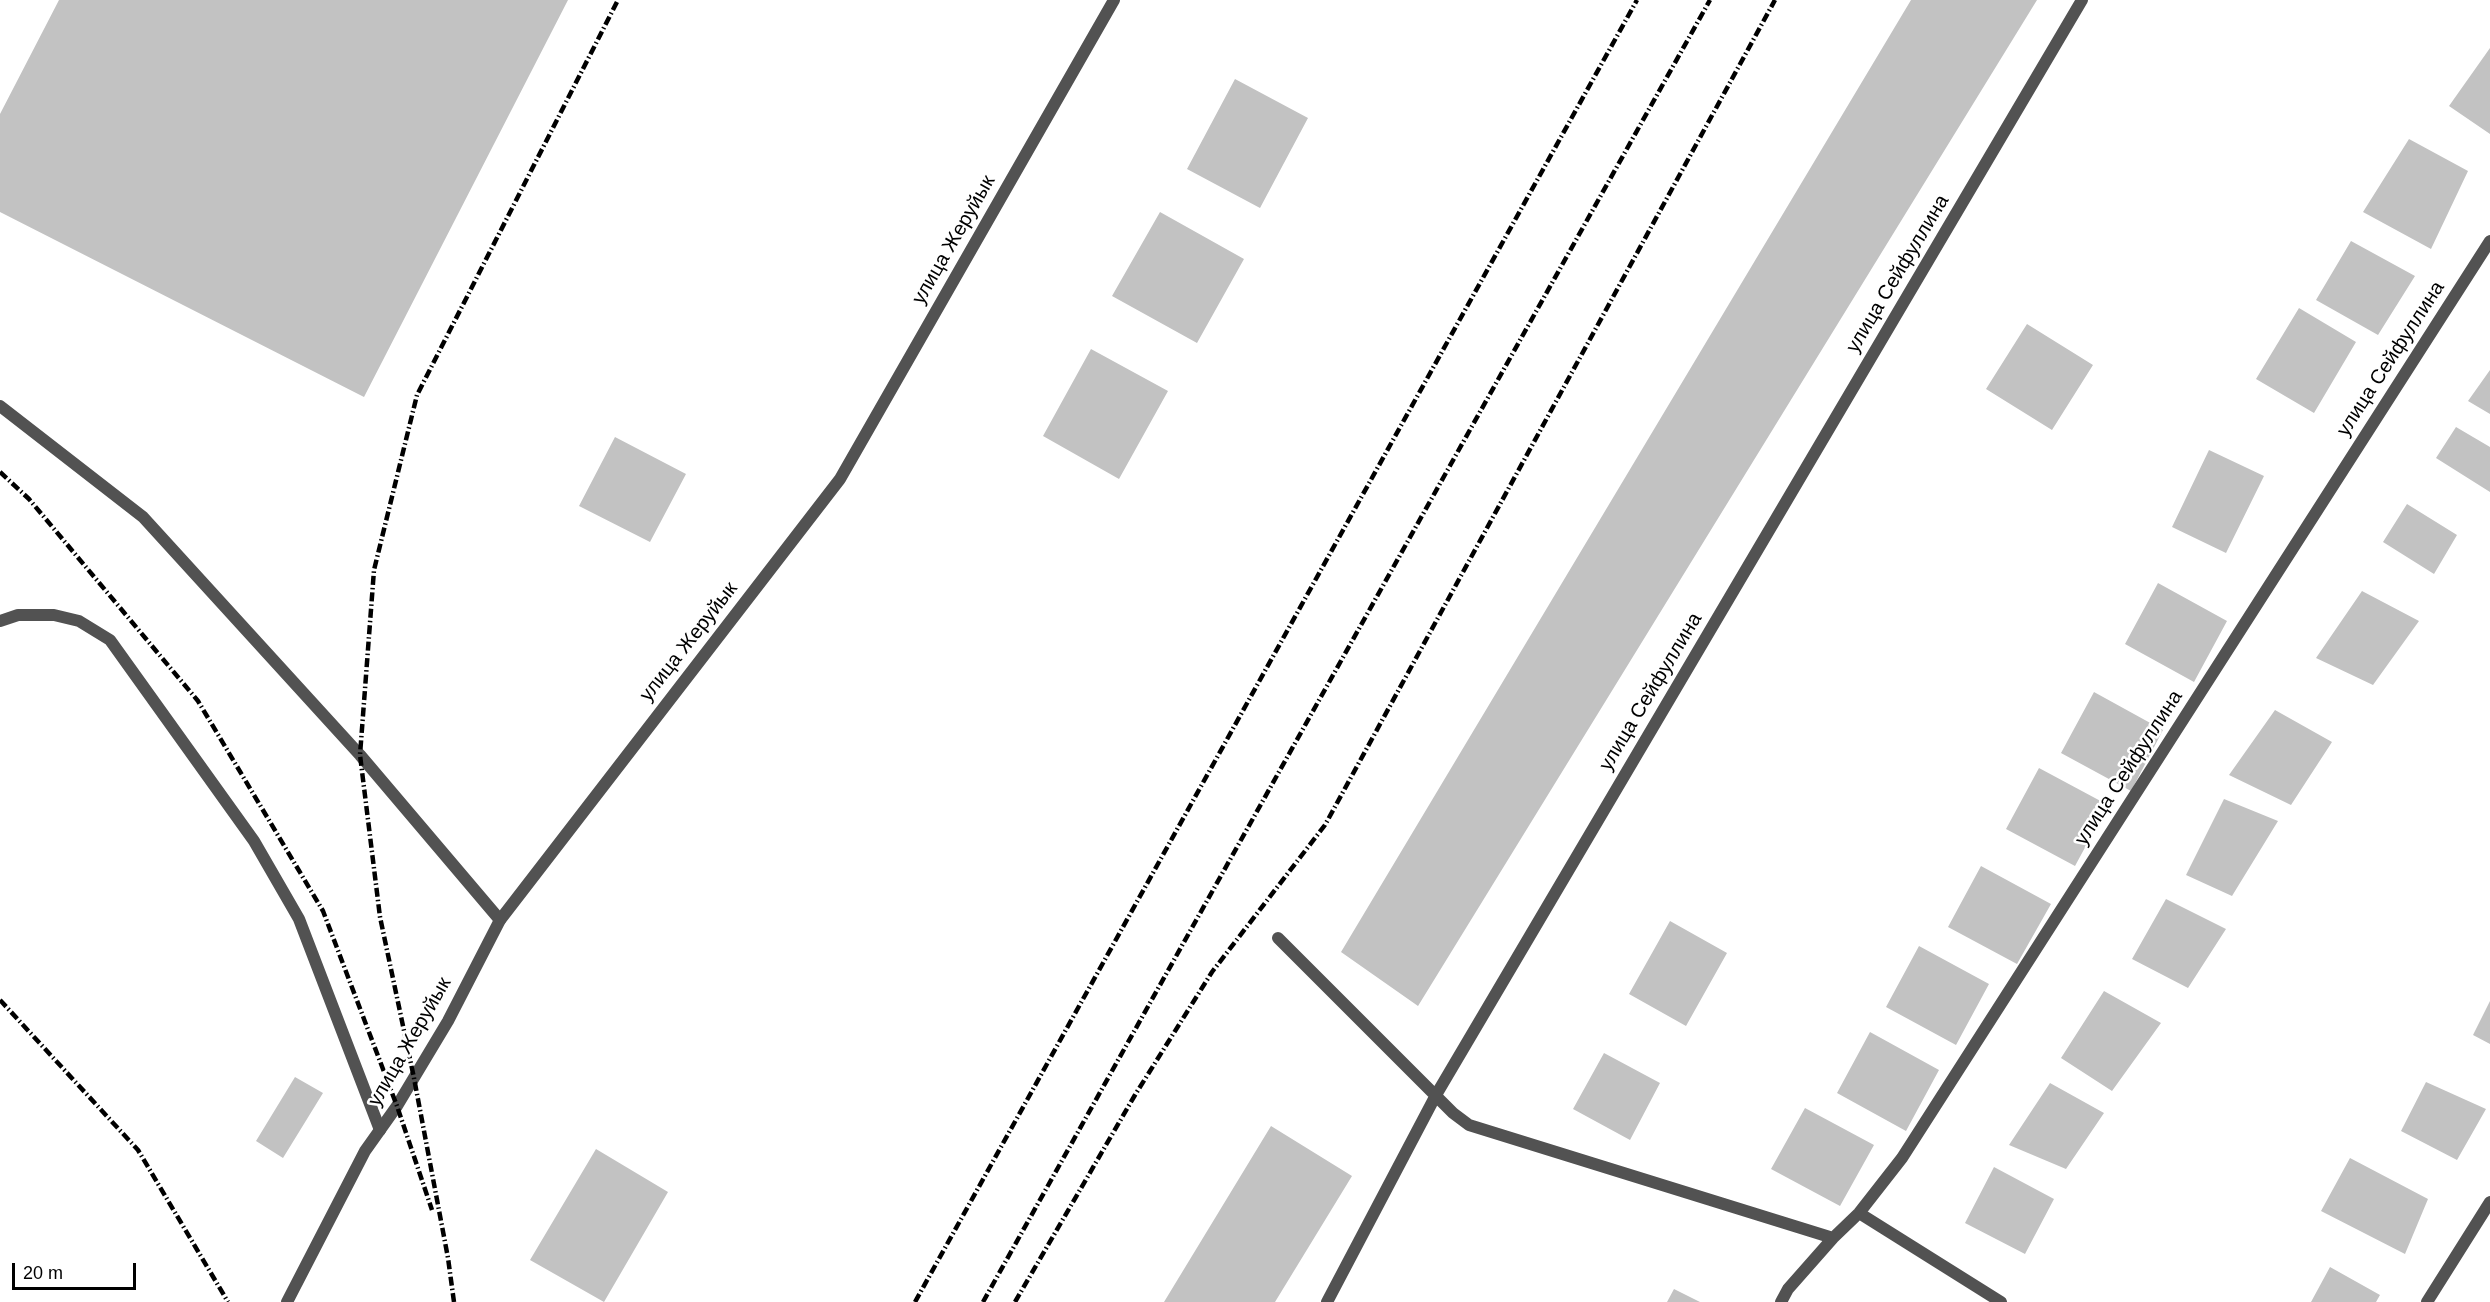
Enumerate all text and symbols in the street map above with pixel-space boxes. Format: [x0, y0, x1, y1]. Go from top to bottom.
street label: улица Жеруйык [907, 171, 1001, 309]
street label: улица Сейфуллина [1841, 191, 1955, 357]
street label: улица Сейфуллина [2332, 277, 2450, 441]
street label: улица Жеруйык [635, 577, 743, 707]
street label: улица Сейфуллина [1594, 609, 1708, 775]
street label: улица Сейфуллина [2070, 686, 2188, 850]
street label: улица Жеруйык [363, 973, 457, 1111]
scale bar [15, 1251, 140, 1289]
text: 20 m [23, 1263, 63, 1283]

